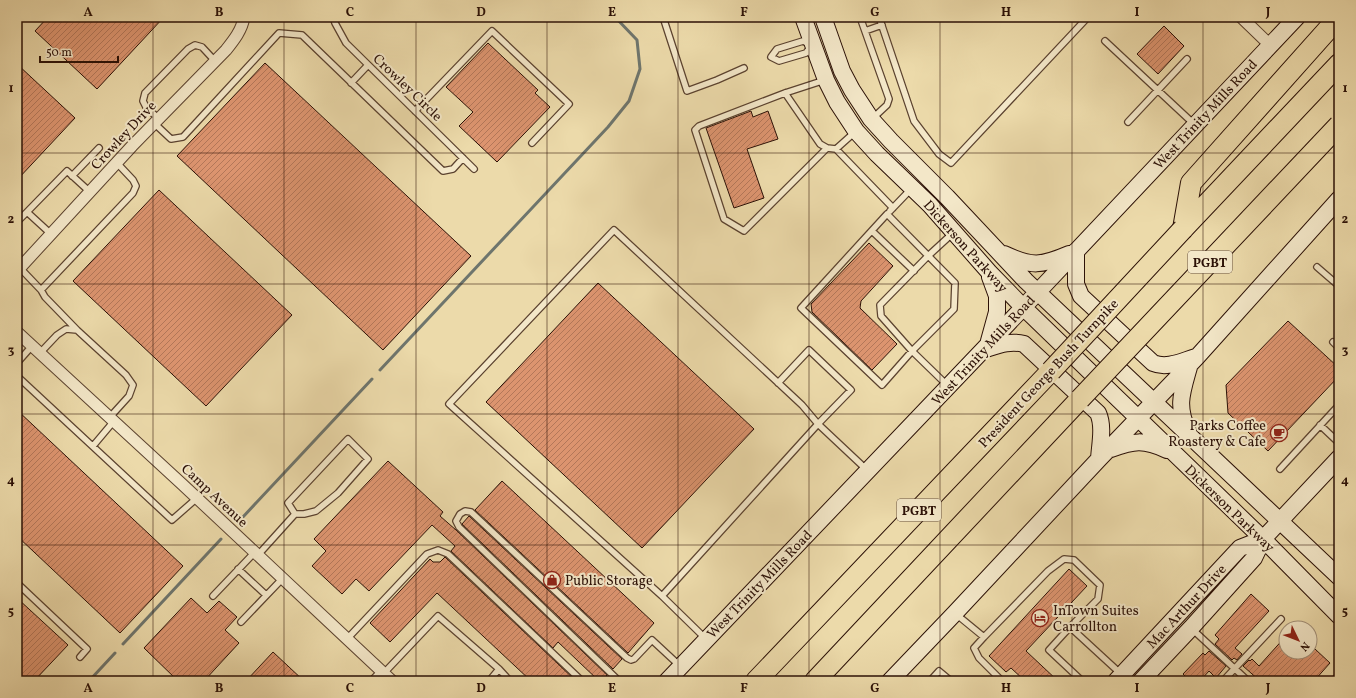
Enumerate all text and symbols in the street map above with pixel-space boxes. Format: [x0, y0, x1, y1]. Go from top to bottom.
text: A [83, 4, 93, 22]
text: B [215, 4, 224, 22]
text: C [346, 4, 354, 22]
text: D [476, 4, 486, 22]
text: E [608, 4, 616, 22]
text: F [740, 4, 748, 22]
text: G [870, 4, 880, 22]
text: H [1001, 4, 1011, 22]
text: I [1135, 4, 1140, 22]
text: J [1265, 4, 1271, 22]
scale bar [40, 38, 118, 64]
text: 50 m [46, 45, 72, 61]
street label: Crowley Circle [368, 50, 446, 126]
street label: West Trinity Mills Road [1150, 56, 1262, 174]
text: 1 [8, 80, 14, 98]
text: 1 [1342, 80, 1348, 98]
street label: Crowley Drive [87, 97, 161, 175]
street label: Dickerson Parkway [918, 197, 1012, 298]
text: 2 [8, 211, 15, 229]
text: 2 [1342, 211, 1349, 229]
road number: PGBT [1188, 251, 1232, 273]
street label: West Trinity Mills Road [928, 292, 1040, 410]
street label: President George Bush Turnpike [975, 295, 1124, 453]
text: 3 [8, 342, 15, 360]
text: 3 [1342, 342, 1349, 360]
place label: Parks Coffee Roastery & Cafe [1168, 417, 1266, 452]
cafe icon: Parks Coffee Roastery & Cafe [1269, 423, 1289, 443]
street label: Camp Avenue [176, 460, 252, 532]
street label: Dickerson Parkway [1180, 461, 1278, 557]
text: 4 [7, 472, 15, 490]
text: 4 [1341, 472, 1349, 490]
road number: PGBT [897, 499, 941, 521]
street label: West Trinity Mills Road [703, 527, 817, 643]
street label: Mac Arthur Drive [1143, 560, 1231, 653]
shop icon: Public Storage [542, 570, 562, 590]
place label: Public Storage [565, 572, 653, 591]
place label: InTown Suites Carrollton [1053, 602, 1139, 637]
text: 5 [8, 603, 14, 621]
text: 5 [1342, 603, 1348, 621]
hotel icon: InTown Suites Carrollton [1030, 608, 1050, 628]
north arrow [1278, 620, 1318, 660]
text: N [1296, 638, 1312, 654]
text: A [83, 680, 93, 698]
text: B [215, 680, 224, 698]
text: C [346, 680, 354, 698]
text: D [476, 680, 486, 698]
text: E [608, 680, 616, 698]
text: F [740, 680, 748, 698]
text: G [870, 680, 880, 698]
text: H [1001, 680, 1011, 698]
text: I [1135, 680, 1140, 698]
text: J [1265, 680, 1271, 698]

